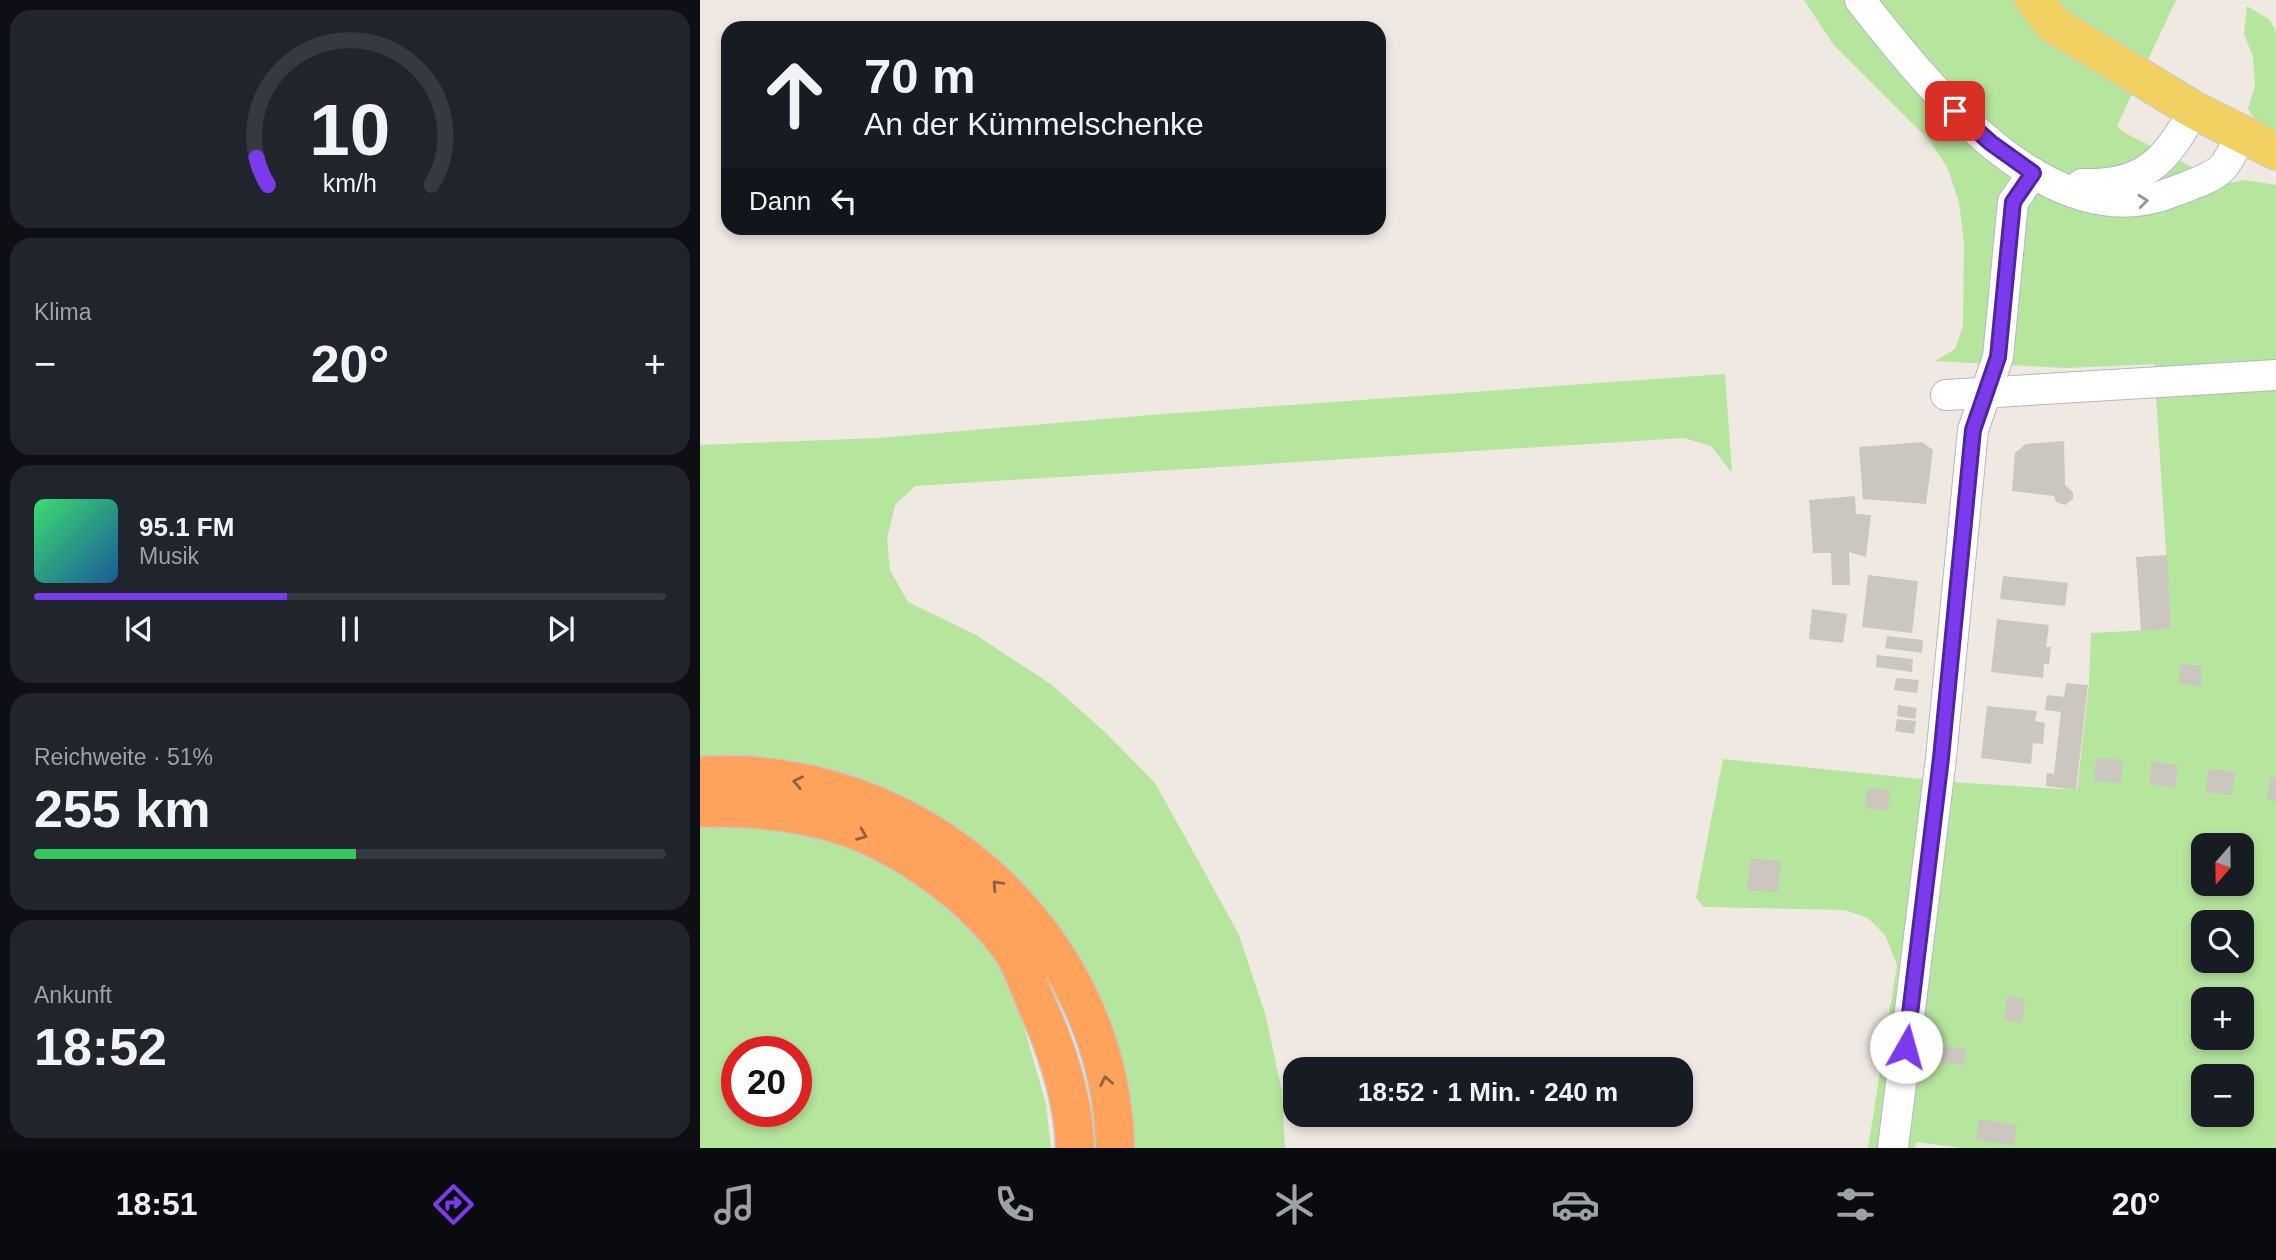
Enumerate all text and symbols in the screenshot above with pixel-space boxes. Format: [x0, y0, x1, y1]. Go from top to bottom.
icon: ahead [749, 49, 840, 140]
text: 70 m [864, 49, 976, 103]
pin [1925, 81, 1985, 141]
text: 10 [310, 89, 390, 170]
icon: arrive [1936, 92, 1974, 130]
text: An der Kümmelschenke [864, 106, 1204, 142]
text: km/h [323, 169, 377, 197]
icon: left [825, 182, 863, 220]
text: Dann [749, 186, 811, 216]
one-way arrow [2137, 193, 2148, 208]
text: Klima [34, 299, 92, 325]
text: 20° [311, 335, 389, 393]
text: − [34, 343, 56, 385]
text: + [644, 343, 666, 385]
text: 95.1 FM [139, 512, 234, 542]
text: Musik [139, 543, 199, 569]
icon: previous [120, 610, 158, 648]
icon: pause [331, 610, 369, 648]
icon: next [542, 610, 580, 648]
text: Reichweite · 51% [34, 744, 213, 770]
one-way arrow [792, 776, 804, 791]
text: 255 km [34, 780, 210, 838]
one-way arrow [856, 826, 868, 840]
north arrow [2191, 833, 2254, 896]
map controls [2191, 833, 2254, 1127]
one-way arrow [993, 880, 1006, 893]
button: search [2191, 910, 2254, 973]
text: Ankunft [34, 982, 112, 1008]
button: + [2191, 987, 2254, 1050]
position arrow [1869, 1010, 1943, 1084]
text: 18:52 [34, 1018, 167, 1076]
speed limit sign: 20 [721, 1036, 812, 1127]
button: − [2191, 1064, 2254, 1127]
one-way arrow [1100, 1075, 1115, 1087]
text: 18:52 · 1 Min. · 240 m [1358, 1077, 1618, 1107]
icon: directions [429, 1180, 478, 1229]
icon: music [710, 1180, 759, 1229]
icon: phone [990, 1180, 1039, 1229]
icon: climate [1270, 1180, 1319, 1229]
icon: car [1551, 1180, 1600, 1229]
icon: filters [1831, 1180, 1880, 1229]
text: 18:51 [116, 1186, 198, 1222]
text: 20° [2112, 1186, 2160, 1222]

